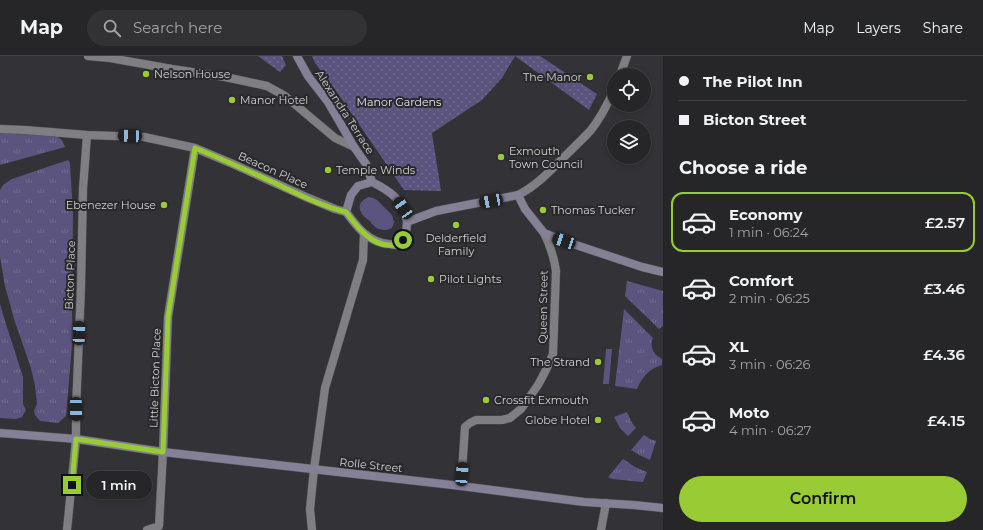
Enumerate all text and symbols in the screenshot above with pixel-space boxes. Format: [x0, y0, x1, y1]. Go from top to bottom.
search box [87, 10, 367, 46]
text: Map [20, 16, 63, 39]
icon: search [101, 17, 123, 39]
text: Search here [133, 18, 222, 37]
text: Map [803, 19, 834, 37]
text: Layers [856, 19, 901, 37]
text: Share [923, 19, 963, 37]
place label: Nelson House [154, 67, 231, 81]
street label: Alexandra Terrace [313, 67, 378, 157]
map controls [607, 68, 651, 164]
button: locate [607, 68, 651, 112]
marker: Nelson House [141, 69, 151, 79]
place label: The Manor [523, 70, 582, 84]
marker: The Manor [585, 72, 595, 82]
text: The Pilot Inn [703, 72, 803, 91]
place label: Manor Hotel [240, 93, 308, 107]
marker: Manor Hotel [227, 95, 237, 105]
park label: Manor Gardens [357, 95, 442, 109]
text: Bicton Street [703, 110, 807, 129]
button: layers [607, 120, 651, 164]
car [118, 130, 142, 142]
place label: Exmouth Town Council [509, 144, 583, 171]
street label: Beacon Place [236, 148, 310, 192]
marker: Exmouth Town Council [496, 152, 506, 162]
text: Choose a ride [679, 157, 807, 179]
place label: Temple Winds [336, 163, 416, 177]
marker: Temple Winds [323, 165, 333, 175]
car [478, 193, 504, 209]
car [391, 195, 415, 221]
place label: Ebenezer House [66, 198, 156, 212]
marker: Ebenezer House [159, 200, 169, 210]
place label: Thomas Tucker [551, 203, 635, 217]
icon: car [681, 204, 717, 240]
marker: Thomas Tucker [538, 205, 548, 215]
text: Economy [729, 205, 802, 224]
text: £2.57 [925, 213, 965, 232]
marker: Delderfield Family [451, 220, 461, 230]
text: 1 min · 06:24 [729, 224, 808, 240]
route start [394, 231, 412, 249]
place label: Delderfield Family [425, 231, 487, 258]
car [551, 231, 577, 251]
street label: Bicton Place [62, 240, 78, 310]
street label: Queen Street [535, 270, 551, 344]
icon: car [681, 270, 717, 306]
text: Comfort [729, 271, 794, 290]
place label: Pilot Lights [439, 272, 502, 286]
marker: Pilot Lights [426, 274, 436, 284]
text: £3.46 [923, 279, 965, 298]
text: 2 min · 06:25 [729, 290, 810, 306]
car [73, 321, 85, 345]
street label: Little Bicton Place [146, 328, 164, 428]
icon: car [681, 336, 717, 372]
text: XL [729, 337, 748, 356]
text: £4.36 [923, 345, 965, 364]
place label: The Strand [530, 355, 590, 369]
text: 3 min · 06:26 [729, 356, 810, 372]
marker: The Strand [593, 357, 603, 367]
place label: Crossfit Exmouth [494, 393, 589, 407]
marker: Crossfit Exmouth [481, 395, 491, 405]
car [70, 397, 82, 421]
icon: car [681, 402, 717, 438]
text: Moto [729, 403, 769, 422]
text: £4.15 [927, 411, 965, 430]
place label: Globe Hotel [525, 413, 590, 427]
marker: Globe Hotel [593, 415, 603, 425]
text: 4 min · 06:27 [729, 422, 811, 438]
street label: Rolle Street [339, 455, 404, 475]
car [455, 462, 469, 486]
callout: 1 min [86, 471, 152, 499]
route end [63, 476, 81, 494]
button: Confirm [679, 476, 967, 522]
text: 1 min [102, 477, 136, 493]

